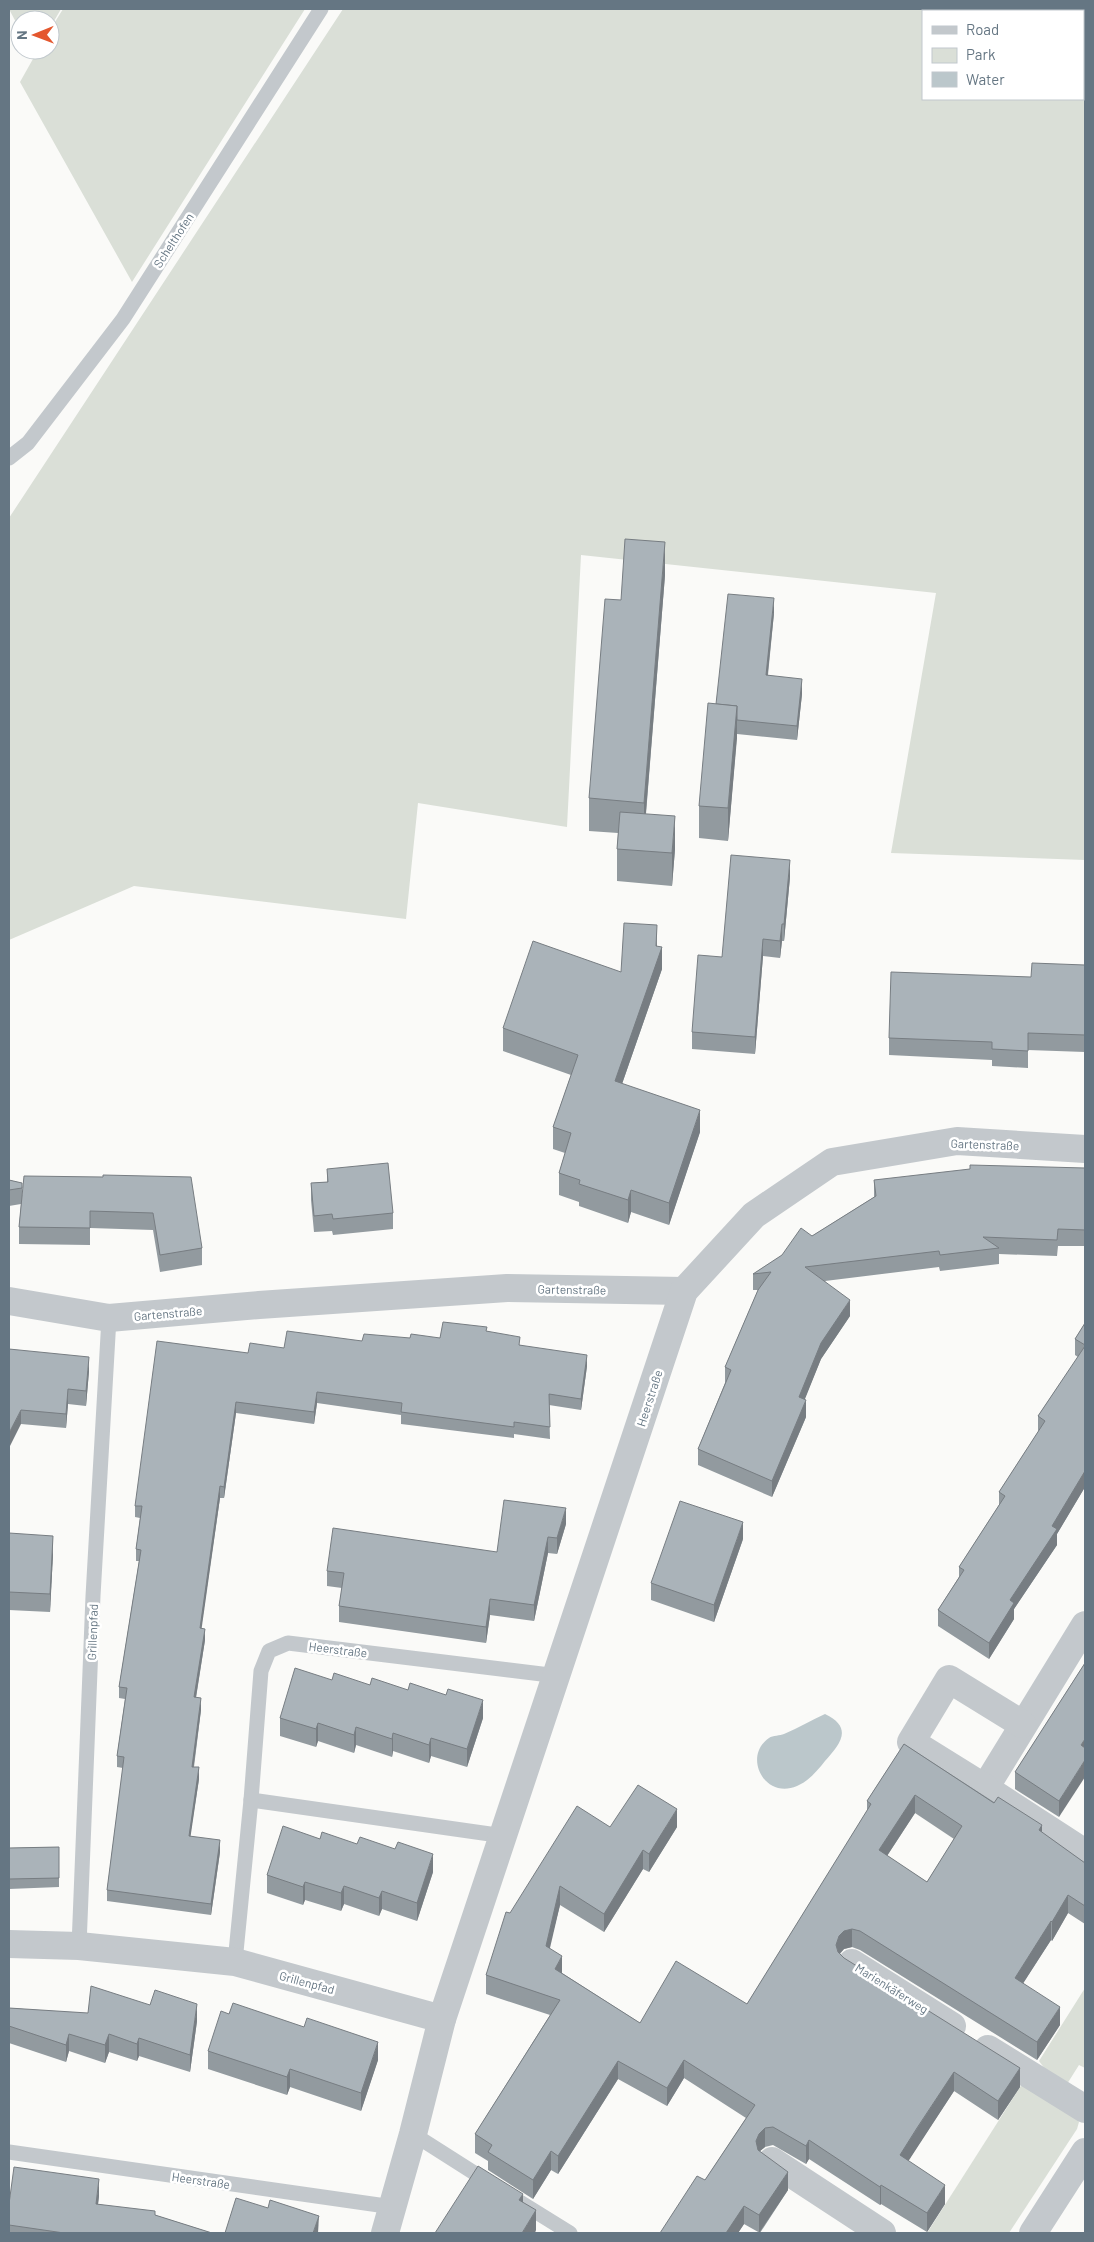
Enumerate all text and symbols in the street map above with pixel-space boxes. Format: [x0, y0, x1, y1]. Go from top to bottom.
north arrow [10, 10, 60, 60]
legend [922, 10, 1084, 100]
text: Road [966, 20, 999, 38]
text: N [13, 30, 30, 40]
text: Park [966, 45, 996, 63]
text: Water [966, 70, 1005, 88]
street label: Schelthofen [150, 210, 196, 270]
street label: Gartenstraße [950, 1136, 1020, 1152]
street label: Gartenstraße [538, 1281, 606, 1297]
street label: Gartenstraße [133, 1303, 203, 1323]
street label: Heerstraße [633, 1368, 665, 1428]
street label: Grillenpfad [84, 1603, 100, 1661]
street label: Heerstraße [308, 1638, 368, 1660]
street label: Marienkäferweg [853, 1960, 931, 2016]
street label: Grillenpfad [278, 1968, 336, 1996]
street label: Heerstraße [171, 2169, 231, 2191]

